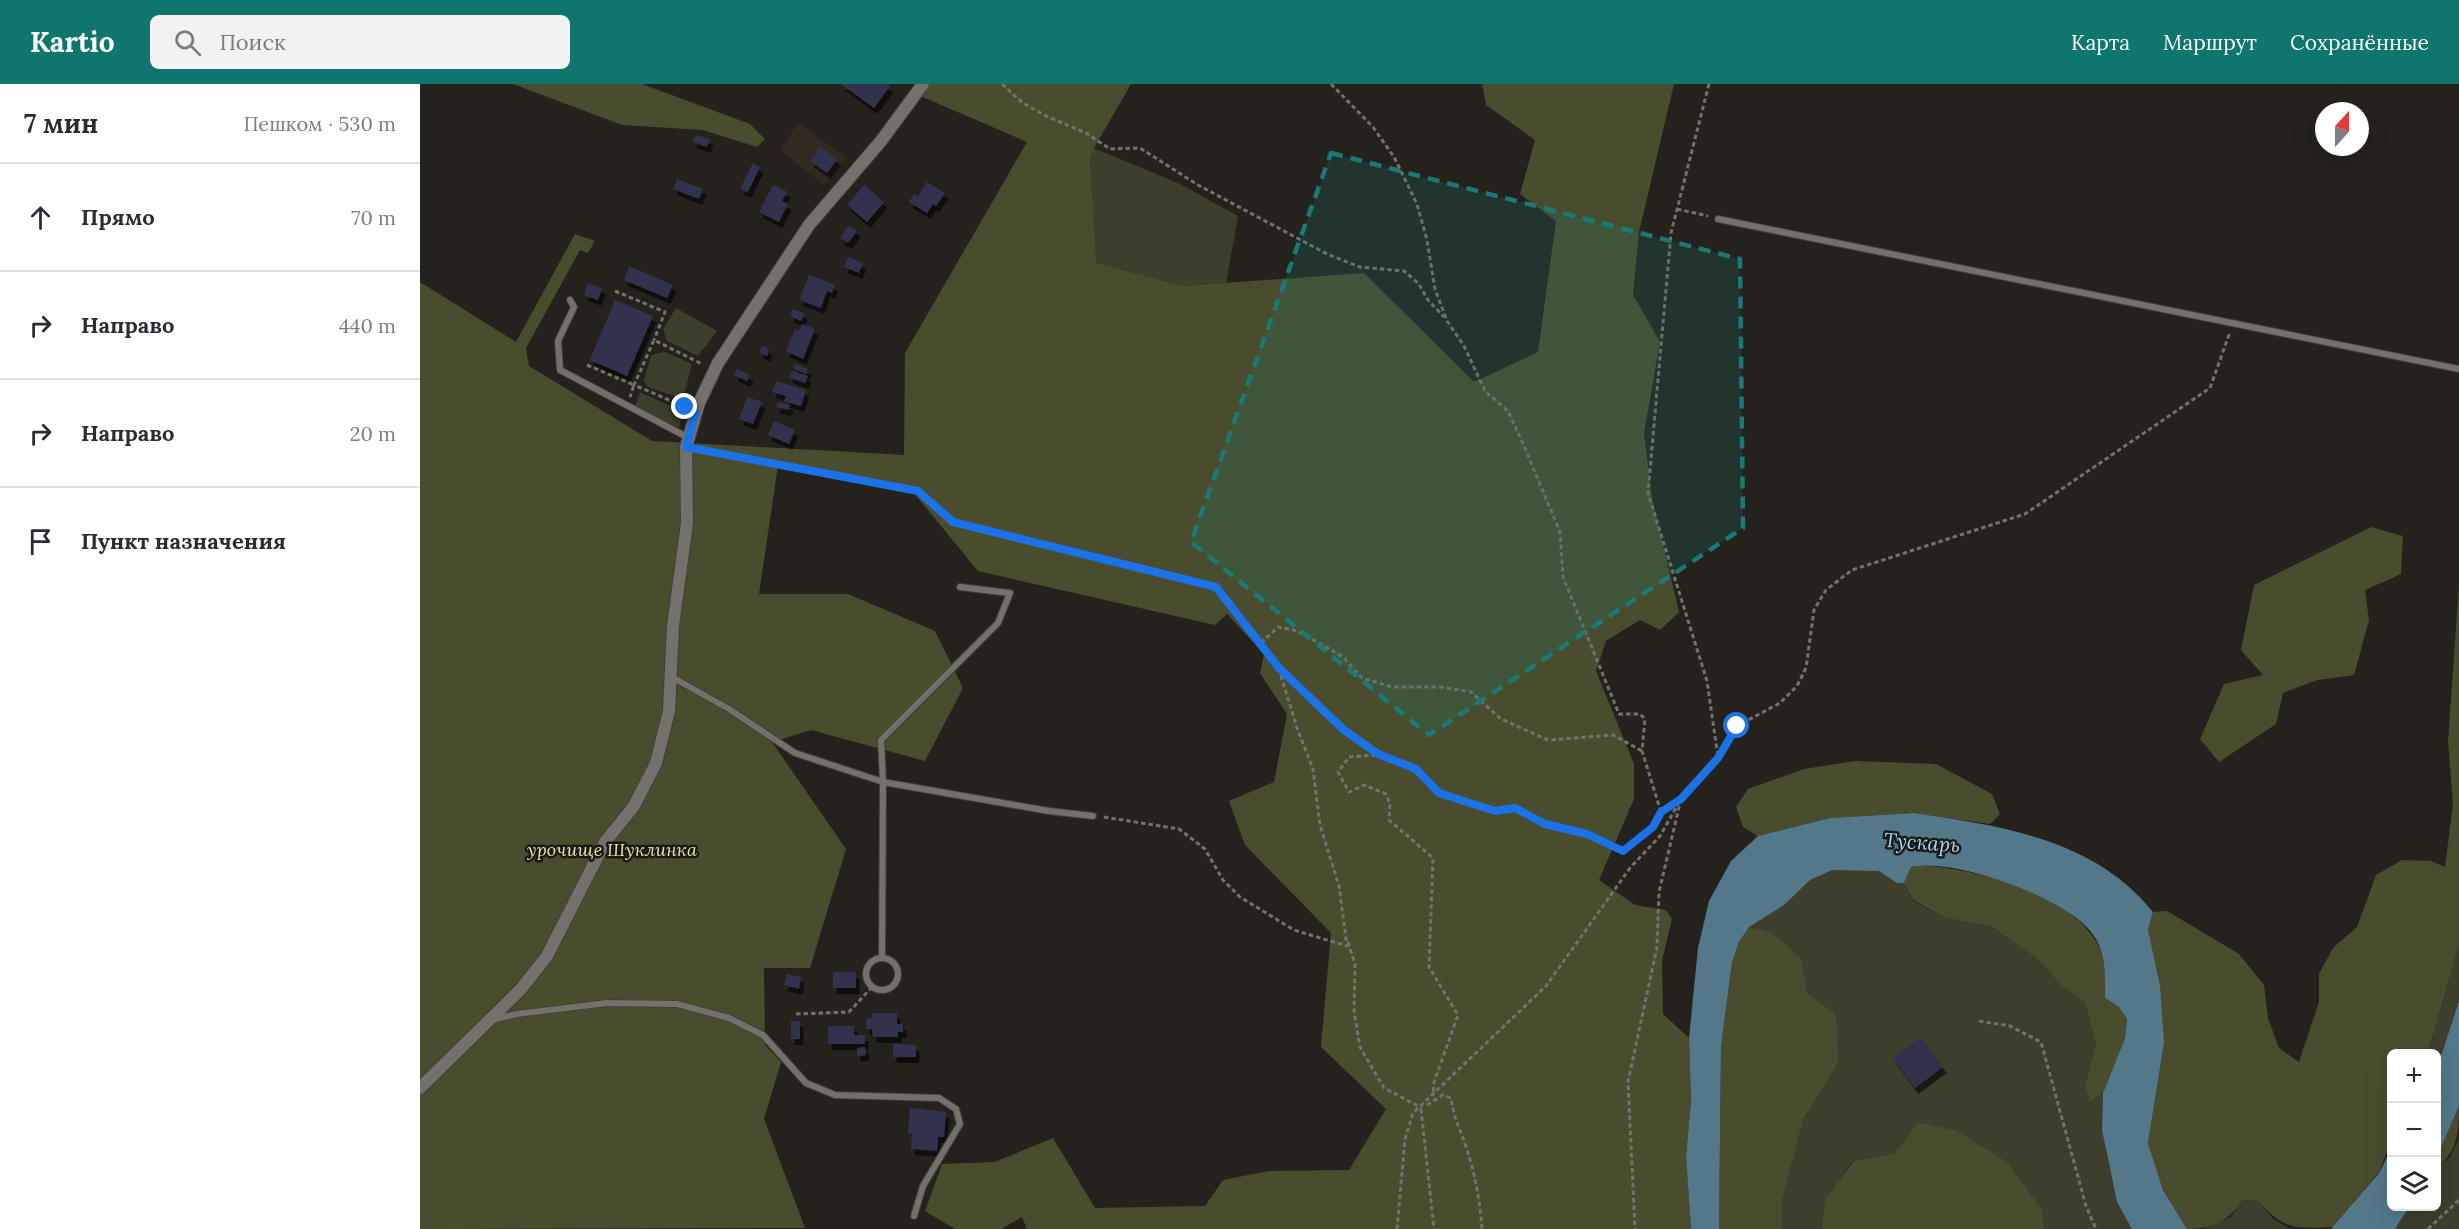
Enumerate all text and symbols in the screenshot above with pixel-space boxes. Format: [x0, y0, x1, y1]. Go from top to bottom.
search box [150, 15, 570, 69]
text: Kartio [30, 24, 114, 60]
icon: search [171, 26, 204, 59]
text: Поиск [219, 28, 286, 56]
text: Карта [2071, 29, 2130, 56]
text: Маршрут [2163, 29, 2257, 56]
text: Сохранённые [2290, 29, 2429, 56]
north arrow [2315, 102, 2369, 156]
text: 7 мин [24, 107, 98, 140]
text: Пешком · 530 m [244, 111, 396, 136]
icon: ahead [24, 201, 57, 234]
text: Прямо [81, 203, 155, 231]
text: 70 m [351, 205, 396, 230]
icon: right [24, 309, 57, 342]
text: Направо [81, 311, 175, 339]
text: 440 m [339, 313, 396, 338]
route end [671, 393, 697, 419]
icon: right [24, 417, 57, 450]
text: Направо [81, 419, 175, 447]
text: 20 m [350, 421, 396, 446]
icon: arrive [24, 525, 57, 558]
text: Пункт назначения [81, 527, 286, 555]
route start [1723, 712, 1749, 738]
water label: Тускарь [1883, 827, 1961, 857]
park label: урочище Шуклинка [526, 838, 697, 861]
map controls [2387, 1049, 2441, 1211]
button: + [2387, 1049, 2441, 1103]
button: − [2387, 1103, 2441, 1157]
button: layers [2387, 1157, 2441, 1211]

